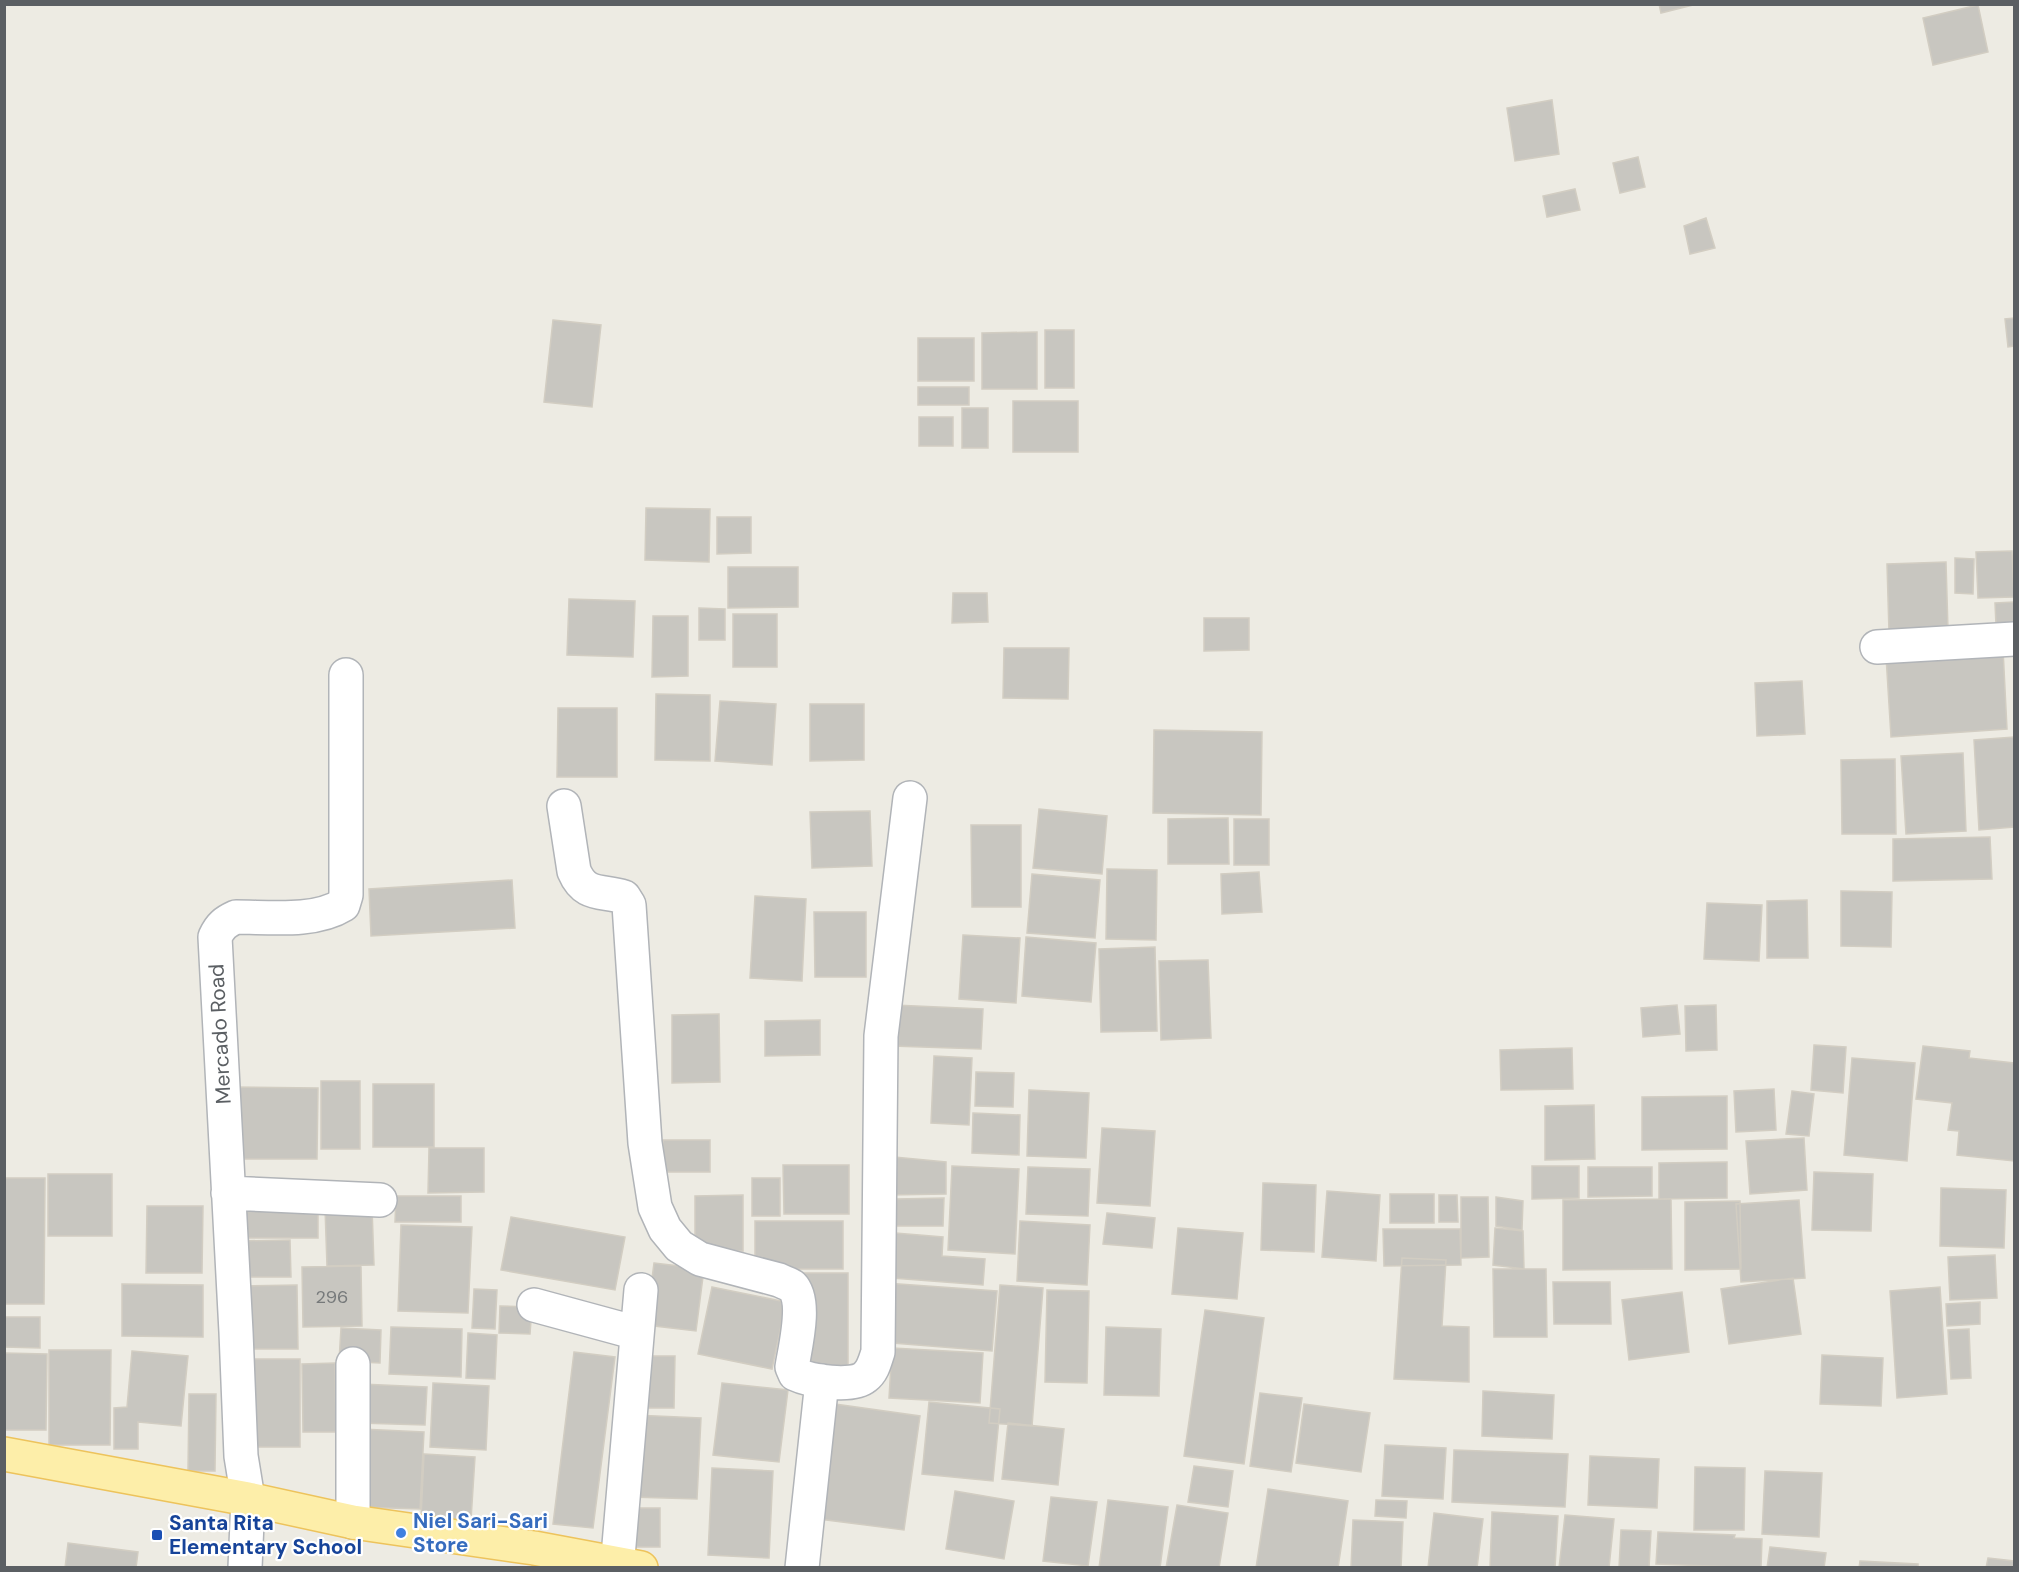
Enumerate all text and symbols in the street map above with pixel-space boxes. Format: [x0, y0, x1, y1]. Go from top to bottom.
street label: Mercado Road [202, 963, 238, 1105]
house number: 296 [316, 1285, 348, 1309]
place label: Niel Sari-Sari Store [413, 1507, 548, 1559]
place label: Santa Rita Elementary School [169, 1509, 362, 1561]
marker: Niel Sari-Sari Store [394, 1526, 408, 1540]
marker: Santa Rita Elementary School [150, 1528, 164, 1542]

